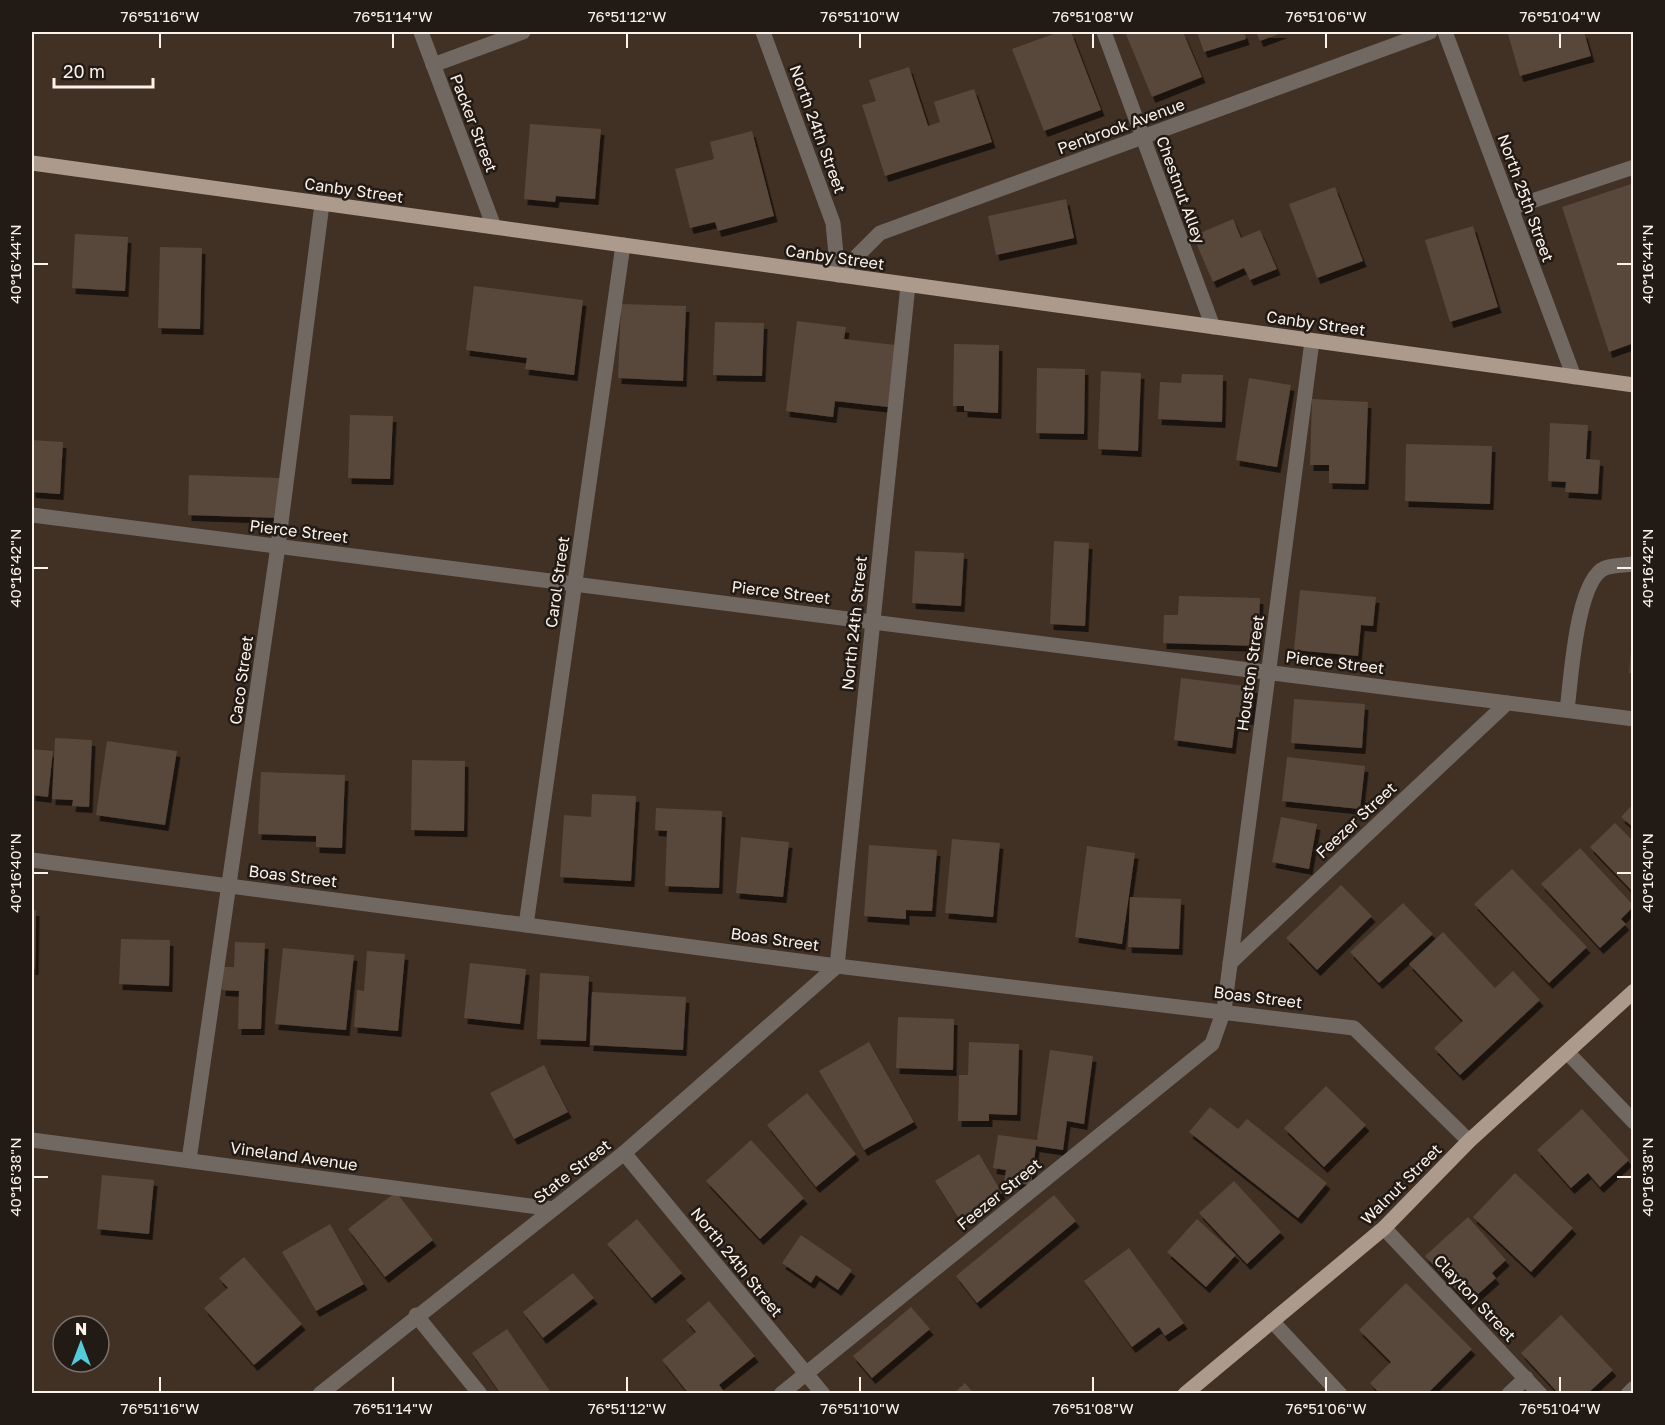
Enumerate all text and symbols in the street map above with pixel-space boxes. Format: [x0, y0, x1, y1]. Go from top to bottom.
text: 76°51'16"W [120, 7, 200, 25]
text: 76°51'14"W [353, 7, 433, 25]
text: 76°51'12"W [588, 7, 666, 25]
text: 76°51'10"W [820, 7, 900, 25]
text: 76°51'08"W [1052, 7, 1134, 25]
text: 76°51'06"W [1285, 7, 1367, 25]
text: 76°51'04"W [1519, 7, 1601, 25]
scale bar [54, 51, 153, 89]
text: 20 m [63, 60, 105, 82]
street label: North 24th Street [785, 62, 851, 196]
street label: Packer Street [446, 71, 502, 175]
street label: Penbrook Avenue [1055, 94, 1187, 158]
street label: North 25th Street [1494, 131, 1558, 265]
street label: Chestnut Alley [1152, 133, 1210, 247]
street label: Canby Street [303, 173, 405, 207]
text: 40°16'44"N [6, 224, 24, 304]
text: 40°16'44"N [1638, 224, 1656, 304]
street label: Canby Street [784, 240, 886, 274]
street label: Canby Street [1265, 306, 1367, 340]
street label: Pierce Street [248, 515, 350, 547]
text: 40°16'42"N [6, 528, 24, 608]
text: 40°16'42"N [1638, 528, 1656, 608]
street label: Carol Street [541, 535, 573, 629]
street label: North 24th Street [837, 555, 871, 691]
street label: Pierce Street [730, 576, 832, 608]
street label: Houston Street [1232, 614, 1268, 732]
street label: Caco Street [225, 634, 257, 726]
street label: Pierce Street [1284, 646, 1386, 678]
street label: Feezer Street [1312, 778, 1400, 862]
text: 40°16'40"N [6, 833, 24, 913]
text: 40°16'40"N [1638, 833, 1656, 913]
street label: Boas Street [248, 861, 338, 891]
street label: Boas Street [729, 923, 821, 955]
street label: Boas Street [1213, 982, 1303, 1012]
street label: State Street [529, 1135, 615, 1207]
text: 40°16'38"N [6, 1137, 24, 1217]
street label: Vineland Avenue [229, 1137, 359, 1175]
text: 40°16'38"N [1638, 1137, 1656, 1217]
street label: Walnut Street [1356, 1139, 1446, 1229]
street label: Feezer Street [953, 1154, 1045, 1234]
street label: North 24th Street [687, 1203, 787, 1321]
street label: Clayton Street [1430, 1250, 1520, 1346]
north arrow [51, 1314, 111, 1374]
text: N [75, 1319, 87, 1339]
text: 76°51'16"W [120, 1399, 200, 1417]
text: 76°51'14"W [353, 1399, 433, 1417]
text: 76°51'12"W [588, 1399, 666, 1417]
text: 76°51'10"W [820, 1399, 900, 1417]
text: 76°51'08"W [1052, 1399, 1134, 1417]
text: 76°51'06"W [1285, 1399, 1367, 1417]
text: 76°51'04"W [1519, 1399, 1601, 1417]

